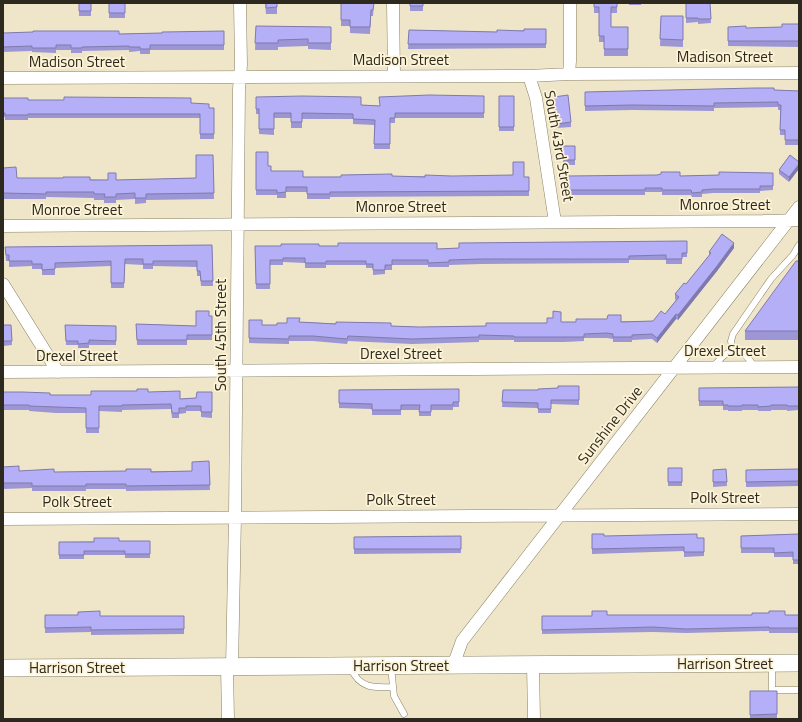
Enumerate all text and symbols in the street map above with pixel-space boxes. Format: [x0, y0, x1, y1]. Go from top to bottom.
street label: Madison Street [677, 45, 774, 68]
street label: Madison Street [353, 48, 450, 71]
street label: Madison Street [29, 50, 126, 73]
street label: South 43rd Street [538, 89, 581, 204]
street label: Monroe Street [679, 193, 771, 216]
street label: Monroe Street [355, 195, 447, 218]
street label: Monroe Street [31, 198, 123, 221]
street label: South 45th Street [209, 278, 232, 391]
street label: Drexel Street [684, 339, 767, 362]
street label: Drexel Street [360, 342, 443, 365]
street label: Drexel Street [36, 344, 119, 367]
street label: Sunshine Drive [572, 380, 648, 469]
street label: Polk Street [690, 486, 760, 509]
street label: Polk Street [366, 488, 436, 511]
street label: Polk Street [42, 490, 112, 513]
street label: Harrison Street [677, 652, 774, 675]
street label: Harrison Street [353, 654, 450, 677]
street label: Harrison Street [29, 656, 126, 679]

